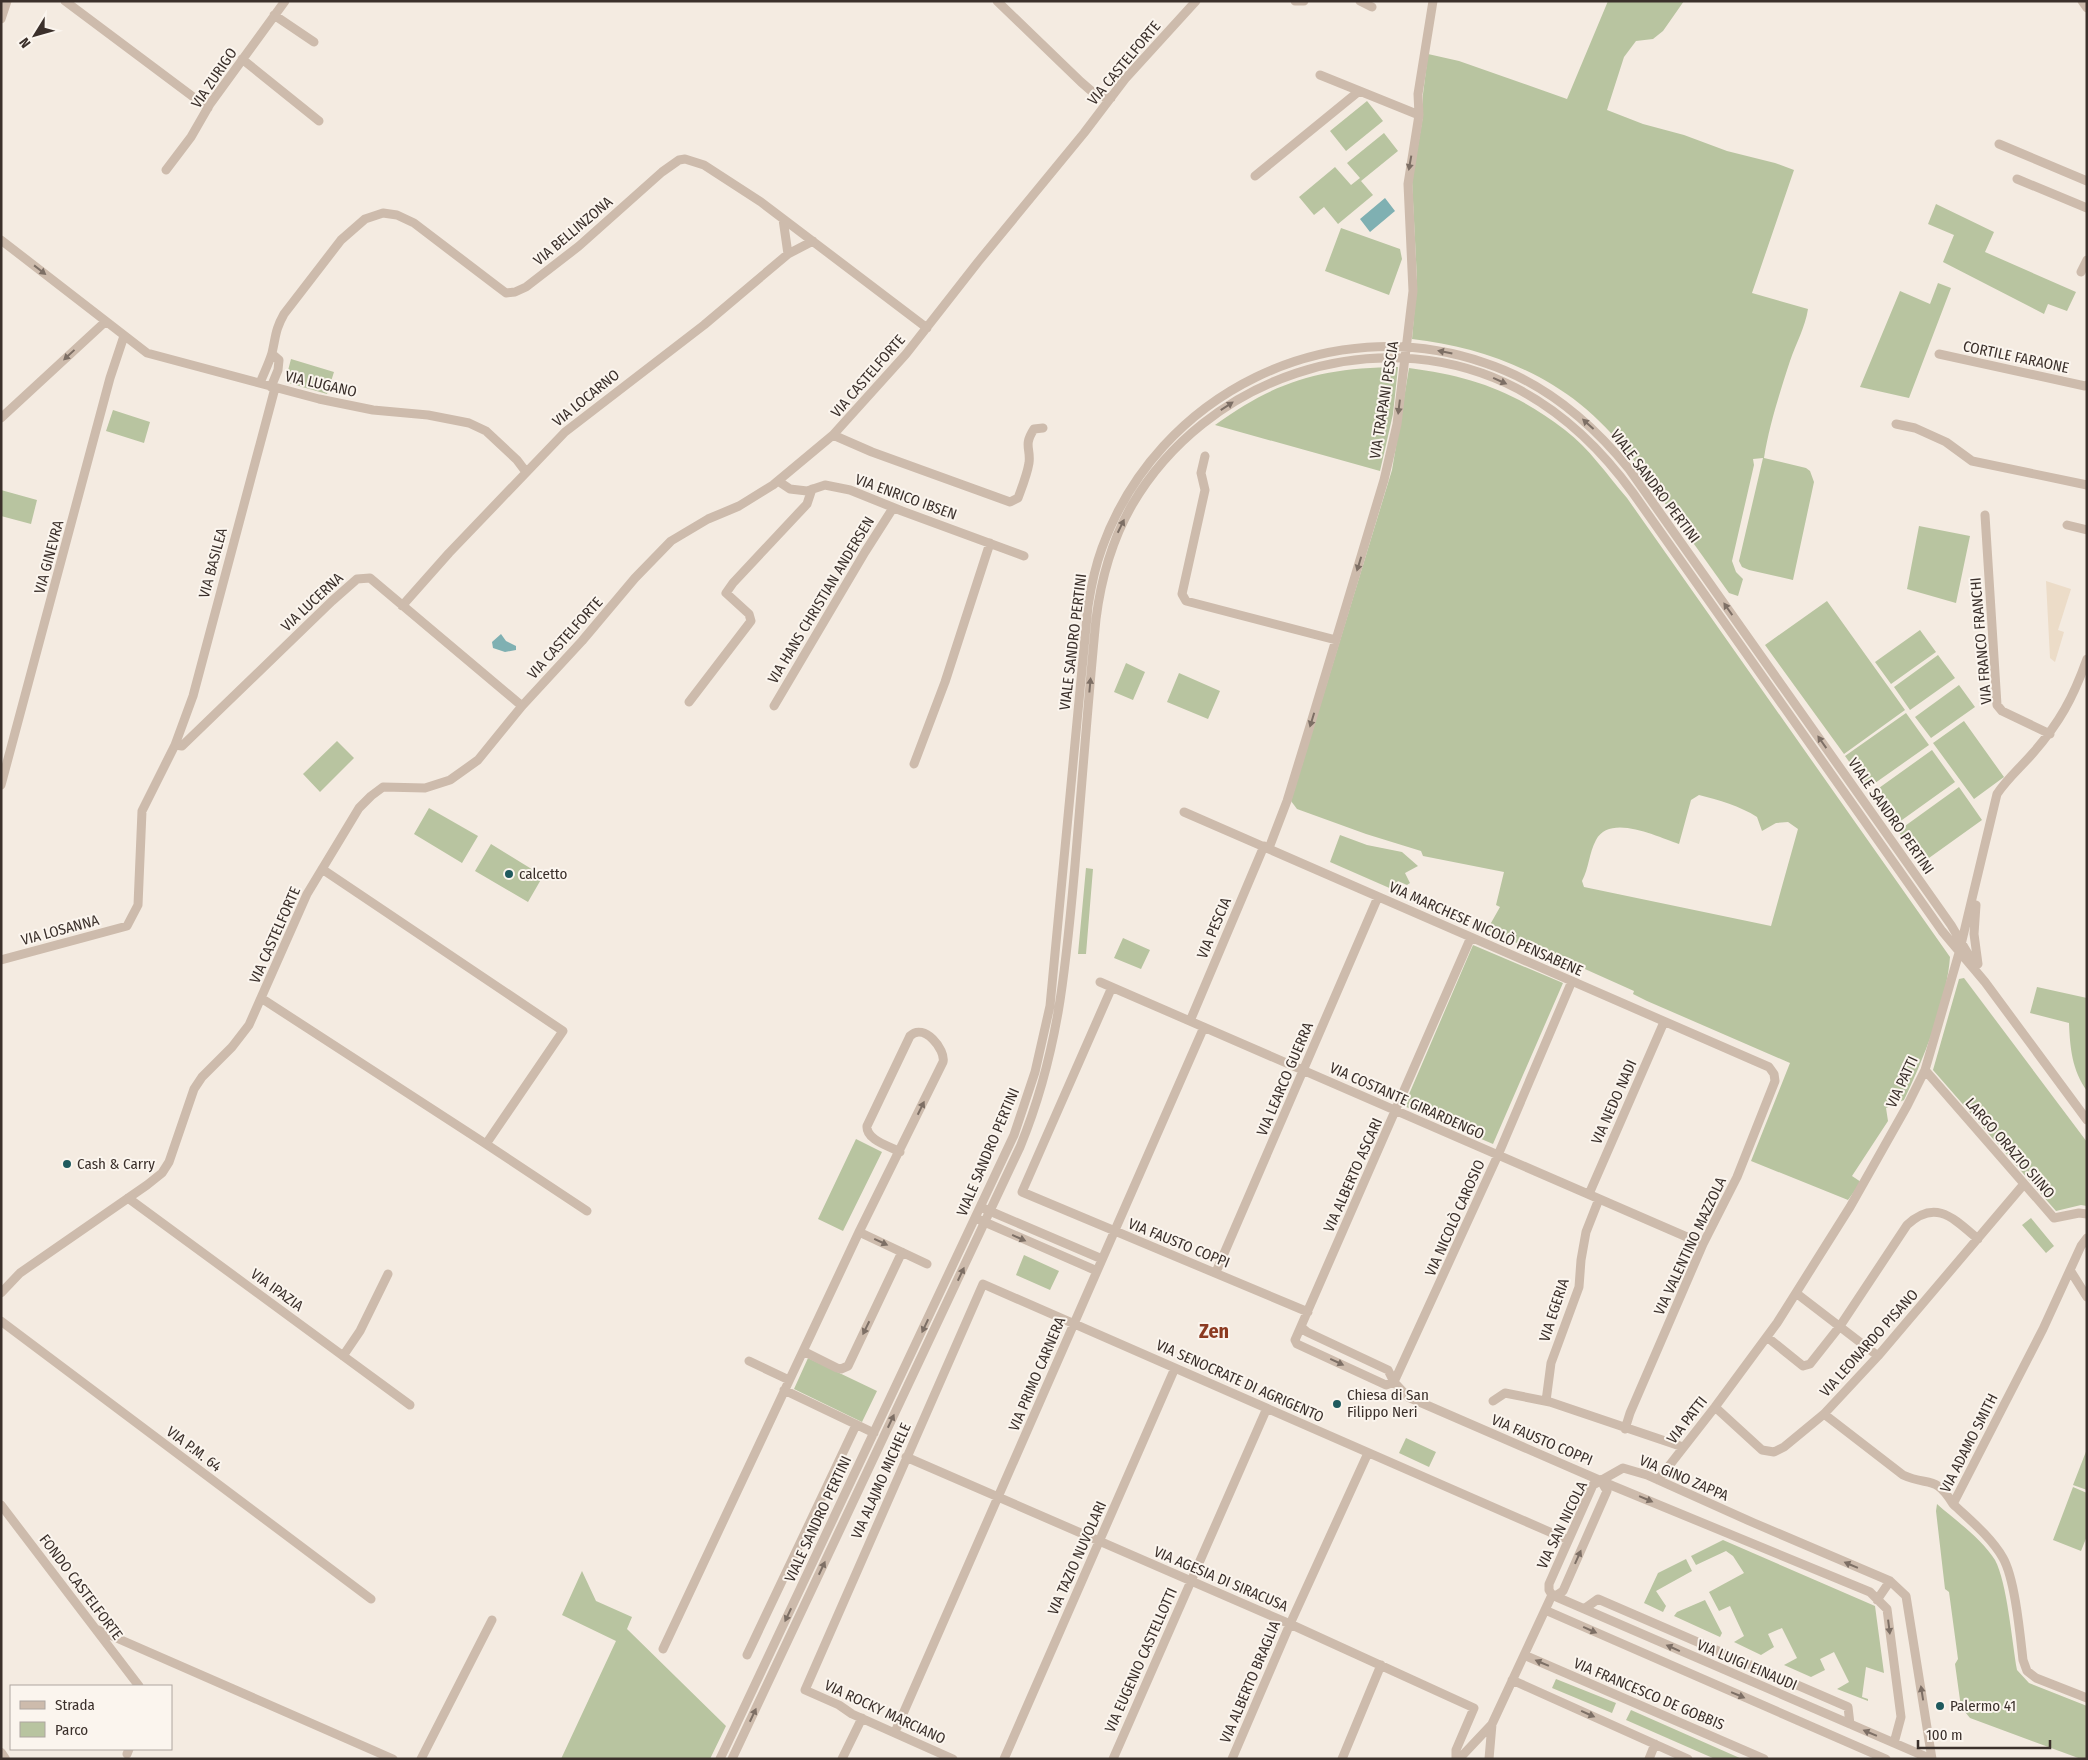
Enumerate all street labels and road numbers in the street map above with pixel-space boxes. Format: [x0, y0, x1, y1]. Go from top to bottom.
street label: VIA CASTELFORTE [1084, 17, 1164, 109]
street label: VIA ZURIGO [187, 44, 241, 112]
street label: VIA BELLINZONA [530, 193, 616, 269]
street label: VIA CASTELFORTE [827, 331, 909, 421]
street label: CORTILE FARAONE [1961, 337, 2071, 377]
street label: VIA TRAPANI PESCIA [1366, 340, 1402, 460]
street label: VIA LOCARNO [549, 366, 623, 430]
street label: VIA LUGANO [283, 367, 359, 401]
street label: VIALE SANDRO PERTINI [1606, 426, 1704, 546]
street label: VIA ENRICO IBSEN [853, 470, 959, 524]
street label: VIA HANS CHRISTIAN ANDERSEN [764, 513, 878, 687]
street label: VIA GINEVRA [31, 518, 67, 596]
street label: VIA BASILEA [195, 526, 231, 600]
street label: VIA LUCERNA [277, 569, 347, 635]
street label: VIALE SANDRO PERTINI [1056, 573, 1090, 711]
street label: VIA FRANCO FRANCHI [1966, 577, 1996, 705]
street label: VIA CASTELFORTE [524, 593, 606, 683]
street label: VIALE SANDRO PERTINI [1844, 755, 1938, 877]
street label: VIA MARCHESE NICOLÒ PENSABENE [1386, 878, 1586, 980]
street label: VIA CASTELFORTE [246, 884, 304, 986]
street label: VIA PESCIA [1193, 895, 1235, 961]
street label: VIA LOSANNA [19, 911, 101, 949]
street label: VIA LEARCO GUERRA [1253, 1019, 1317, 1138]
street label: VIA PATTI [1882, 1053, 1922, 1111]
street label: VIA NEDO NADI [1587, 1057, 1641, 1147]
street label: VIA COSTANTE GIRARDENGO [1327, 1059, 1487, 1143]
street label: VIALE SANDRO PERTINI [953, 1085, 1023, 1219]
street label: LARGO ORAZIO SIINO [1961, 1094, 2059, 1202]
street label: VIA ALBERTO ASCARI [1320, 1115, 1386, 1235]
street label: VIA NICOLÒ CAROSIO [1421, 1157, 1489, 1279]
street label: VIA VALENTINO MAZZOLA [1650, 1174, 1730, 1318]
street label: VIA FAUSTO COPPI [1126, 1214, 1232, 1272]
street label: VIA IPAZIA [247, 1265, 307, 1315]
street label: VIA EGERIA [1535, 1276, 1573, 1344]
street label: VIA LEONARDO PISANO [1816, 1286, 1922, 1400]
street label: VIA PRIMO CARNERA [1005, 1314, 1069, 1434]
street label: VIA SENOCRATE DI AGRIGENTO [1153, 1336, 1327, 1426]
street label: VIA ADAMO SMITH [1936, 1390, 2002, 1496]
street label: VIA PATTI [1663, 1393, 1711, 1447]
street label: VIA FAUSTO COPPI [1489, 1411, 1595, 1469]
street label: VIA ALAJMO MICHELE [847, 1420, 915, 1542]
street label: VIA P.M. 64 [163, 1422, 225, 1476]
street label: VIA GINO ZAPPA [1637, 1451, 1731, 1505]
street label: VIALE SANDRO PERTINI [781, 1453, 855, 1585]
street label: VIA SAN NICOLA [1533, 1478, 1591, 1572]
street label: VIA TAZIO NUVOLARI [1044, 1498, 1110, 1618]
street label: FONDO CASTELFORTE [35, 1531, 127, 1643]
street label: VIA AGESIA DI SIRACUSA [1151, 1543, 1291, 1615]
street label: VIA EUGENIO CASTELLOTTI [1101, 1585, 1181, 1735]
street label: VIA ALBERTO BRAGLIA [1216, 1618, 1284, 1746]
street label: VIA LUIGI EINAUDI [1694, 1636, 1800, 1694]
street label: VIA FRANCESCO DE GOBBIS [1571, 1654, 1727, 1734]
street label: VIA ROCKY MARCIANO [822, 1676, 948, 1748]

